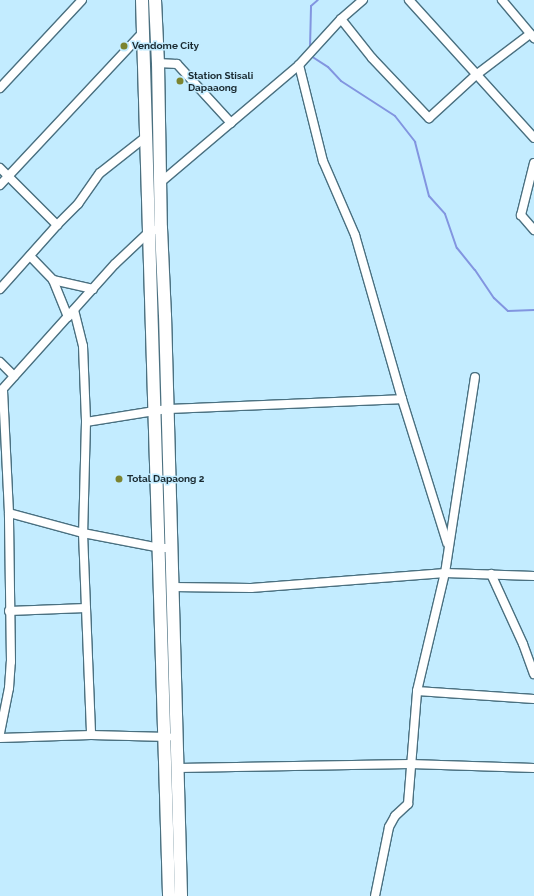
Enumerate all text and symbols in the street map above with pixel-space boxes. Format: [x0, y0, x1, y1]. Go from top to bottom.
place label: Vendome City [132, 40, 199, 52]
marker: Vendome City [119, 41, 129, 51]
place label: Station Stisali Dapaaong [188, 69, 253, 92]
marker: Station Stisali Dapaaong [175, 76, 185, 86]
place label: Total Dapaong 2 [127, 473, 205, 485]
marker: Total Dapaong 2 [114, 474, 124, 484]

